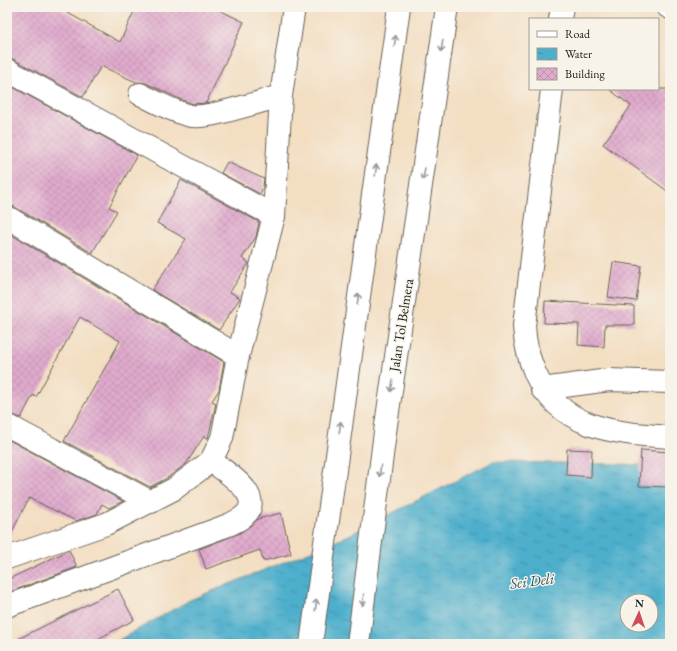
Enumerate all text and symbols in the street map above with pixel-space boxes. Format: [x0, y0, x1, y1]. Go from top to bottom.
legend [529, 18, 659, 90]
text: Road [565, 26, 591, 42]
one-way arrow [391, 35, 399, 48]
one-way arrow [438, 39, 446, 52]
text: Water [565, 46, 592, 62]
text: Building [565, 66, 606, 82]
one-way arrow [372, 164, 380, 177]
one-way arrow [420, 167, 428, 180]
street label: Jalan Tol Belmera [385, 277, 417, 374]
one-way arrow [354, 293, 362, 306]
one-way arrow [388, 379, 396, 392]
one-way arrow [336, 421, 344, 434]
one-way arrow [376, 464, 384, 477]
water label: Sei Deli [508, 568, 556, 593]
one-way arrow [359, 593, 367, 606]
north arrow [619, 593, 659, 633]
text: N [635, 596, 644, 610]
one-way arrow [312, 599, 320, 612]

